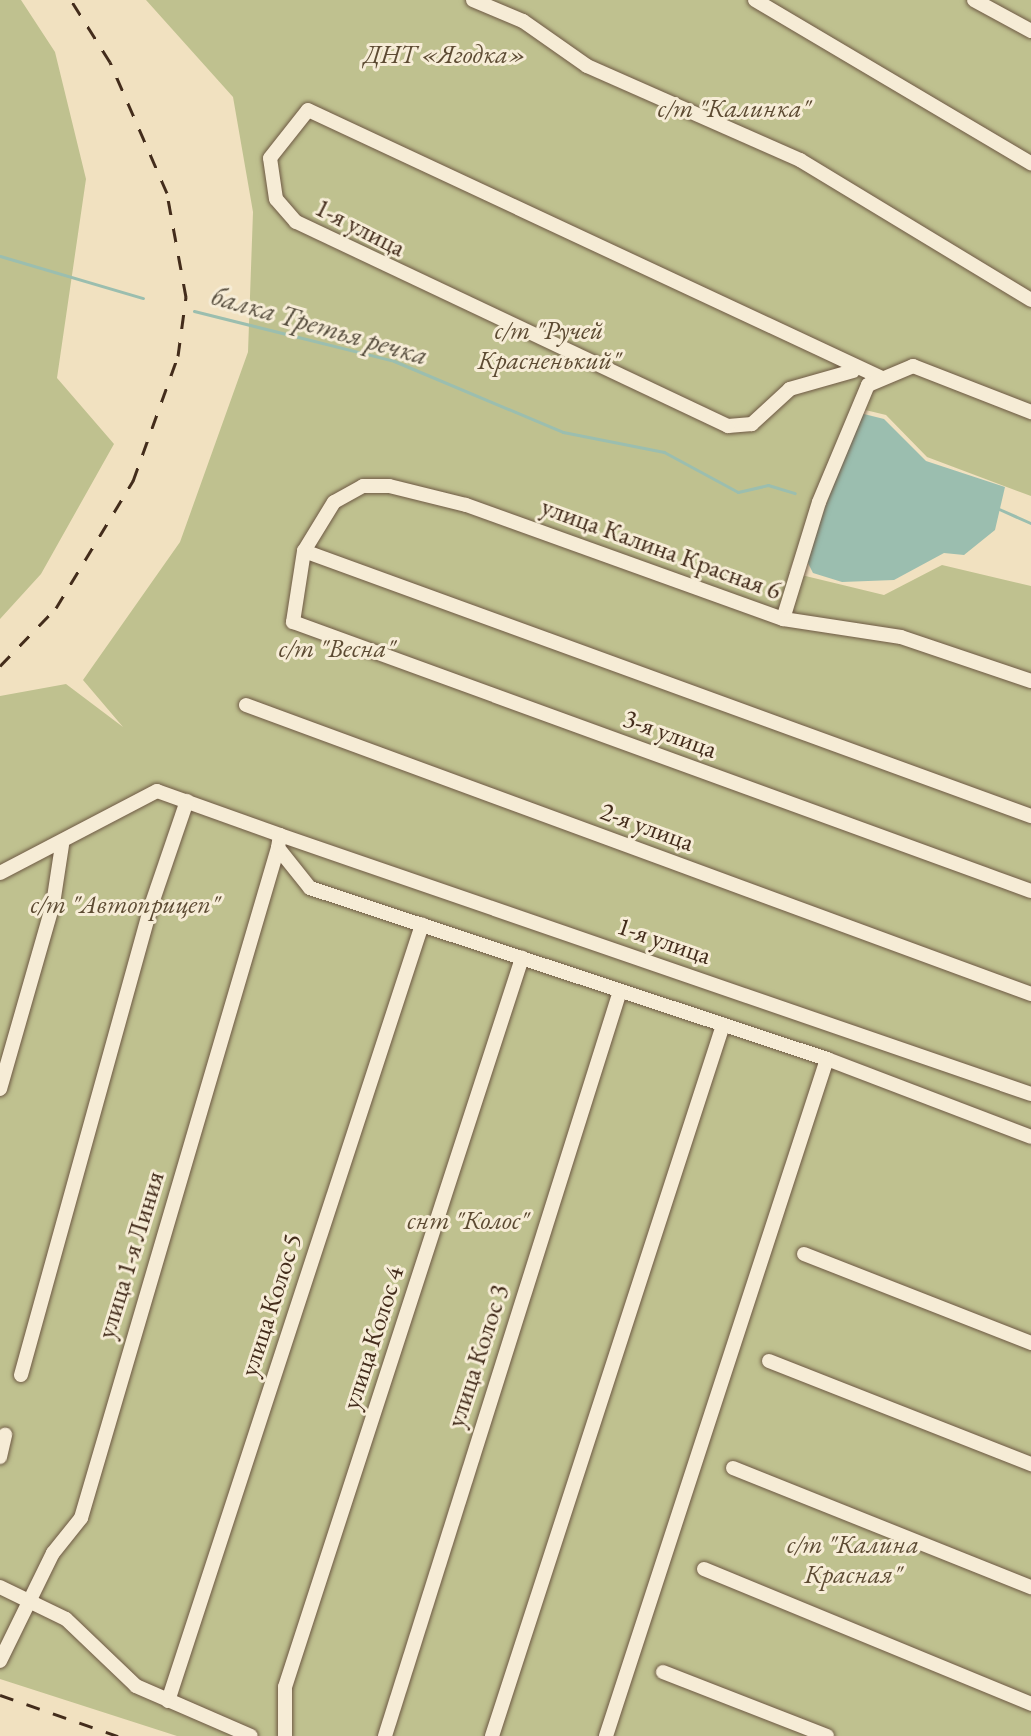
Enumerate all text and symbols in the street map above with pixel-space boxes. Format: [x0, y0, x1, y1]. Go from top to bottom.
park label: ДНТ «Ягодка» [364, 39, 526, 71]
park label: с/т "Калинка" [658, 93, 810, 125]
street label: 1-я улица [310, 192, 410, 264]
water label: балка Третья речка [208, 278, 432, 372]
park label: с/т "Ручей Красненький" [477, 315, 621, 376]
street label: улица Калина Красная 6 [537, 491, 785, 607]
park label: с/т "Весна" [279, 633, 395, 665]
street label: 3-я улица [619, 703, 721, 765]
street label: 2-я улица [596, 796, 698, 858]
park label: с/т "Автоприцеп" [30, 889, 220, 921]
street label: 1-я улица [613, 910, 715, 972]
street label: улица 1-я Линия [91, 1168, 171, 1342]
park label: снт "Колос" [407, 1205, 529, 1237]
street label: улица Колос 5 [233, 1230, 309, 1380]
street label: улица Колос 4 [335, 1263, 411, 1413]
street label: улица Колос 3 [440, 1281, 516, 1431]
park label: с/т "Калина Красная" [787, 1529, 919, 1590]

